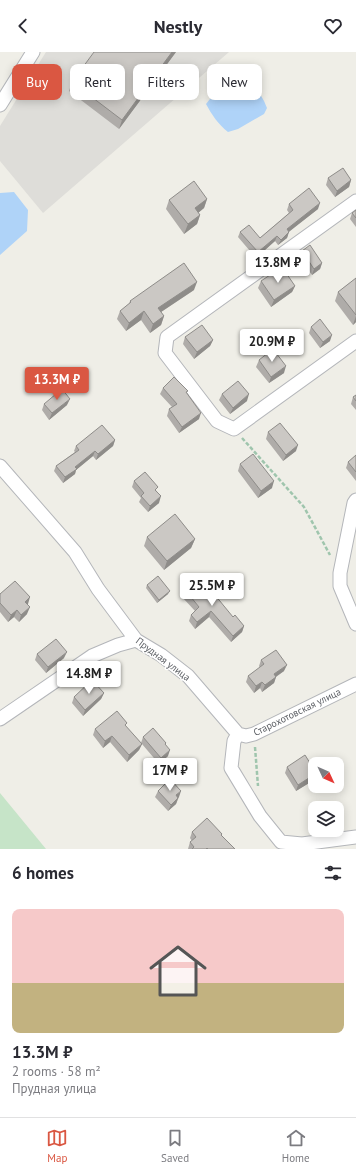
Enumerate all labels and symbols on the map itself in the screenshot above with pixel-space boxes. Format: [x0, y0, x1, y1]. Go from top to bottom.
pin: 13.8M ₽ [241, 250, 315, 284]
pin: 20.9M ₽ [235, 329, 309, 363]
pin: 13.3M ₽ [20, 367, 94, 401]
pin: 25.5M ₽ [175, 573, 249, 607]
street label: Прудная улица [133, 634, 193, 684]
pin: 14.8M ₽ [52, 661, 126, 695]
street label: Старохотовская улица [251, 685, 343, 739]
north arrow [308, 757, 344, 793]
pin: 17M ₽ [142, 758, 198, 792]

